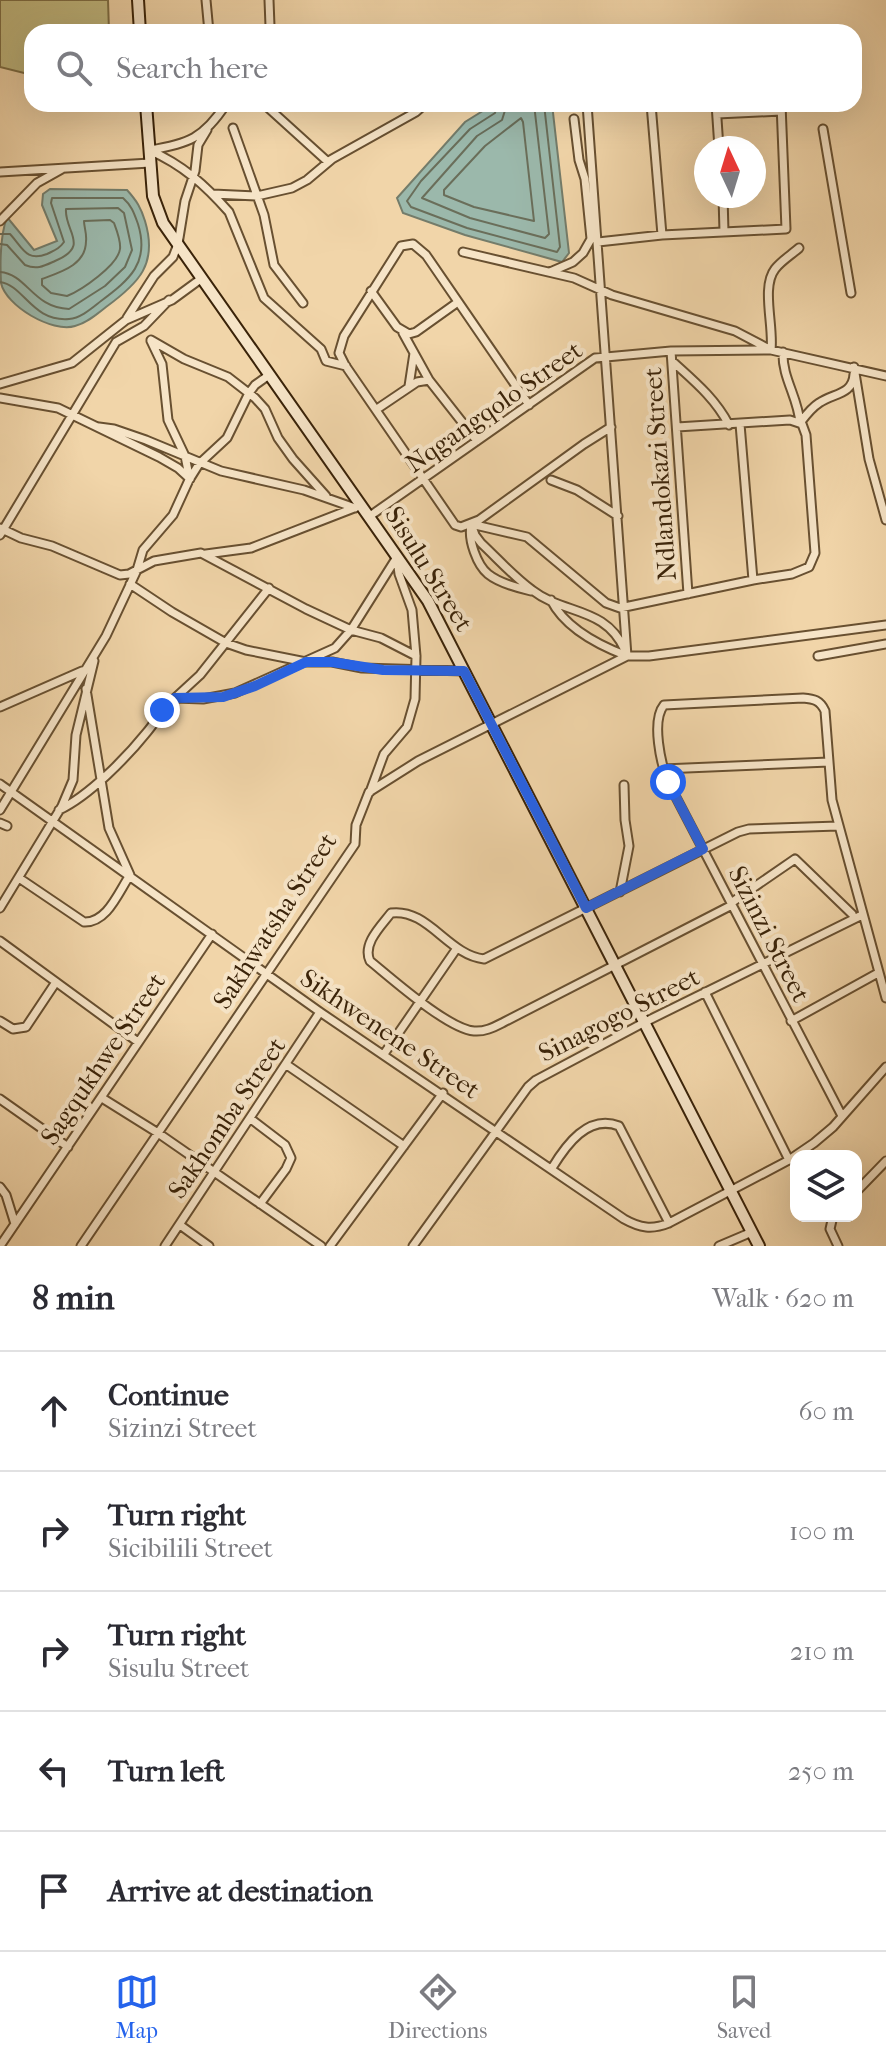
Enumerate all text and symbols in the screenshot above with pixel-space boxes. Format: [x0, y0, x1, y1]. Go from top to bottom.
search box [24, 24, 862, 112]
icon: search [52, 46, 96, 90]
text: Search here [116, 51, 268, 86]
north arrow [694, 136, 766, 208]
street label: Nqgangqolo Street [400, 334, 589, 479]
street label: Ndlandokazi Street [637, 366, 683, 582]
street label: Sisulu Street [378, 501, 480, 638]
route end [144, 692, 180, 728]
route start [650, 764, 686, 800]
street label: Sakhwatsha Street [207, 827, 344, 1015]
street label: Sizinzi Street [721, 861, 817, 1008]
street label: Sinagogo Street [533, 961, 705, 1069]
street label: Sikhwenene Street [294, 962, 486, 1106]
street label: Sagqukhwe Street [34, 966, 172, 1151]
street label: Sakhomba Street [162, 1031, 293, 1204]
map controls [790, 1150, 862, 1222]
button: layers [790, 1150, 862, 1222]
text: 8 min [32, 1278, 114, 1318]
text: Walk · 620 m [712, 1283, 854, 1314]
text: Continue [108, 1378, 229, 1413]
icon: ahead [32, 1389, 76, 1433]
text: 60 m [798, 1396, 854, 1427]
text: Sizinzi Street [108, 1413, 257, 1444]
text: Turn right [108, 1498, 246, 1533]
icon: right [32, 1509, 76, 1553]
text: 100 m [789, 1516, 854, 1547]
text: Sicibilili Street [108, 1533, 273, 1564]
text: Turn right [108, 1618, 246, 1653]
icon: right [32, 1629, 76, 1673]
text: 210 m [790, 1636, 854, 1667]
text: Sisulu Street [108, 1653, 249, 1684]
icon: left [32, 1749, 76, 1793]
text: Turn left [108, 1754, 225, 1789]
text: 250 m [788, 1756, 854, 1787]
icon: arrive [32, 1869, 76, 1913]
text: Arrive at destination [108, 1874, 373, 1909]
tab: Map [115, 1970, 159, 2044]
tab: Directions [388, 1970, 487, 2044]
tab: Saved [717, 1970, 771, 2044]

